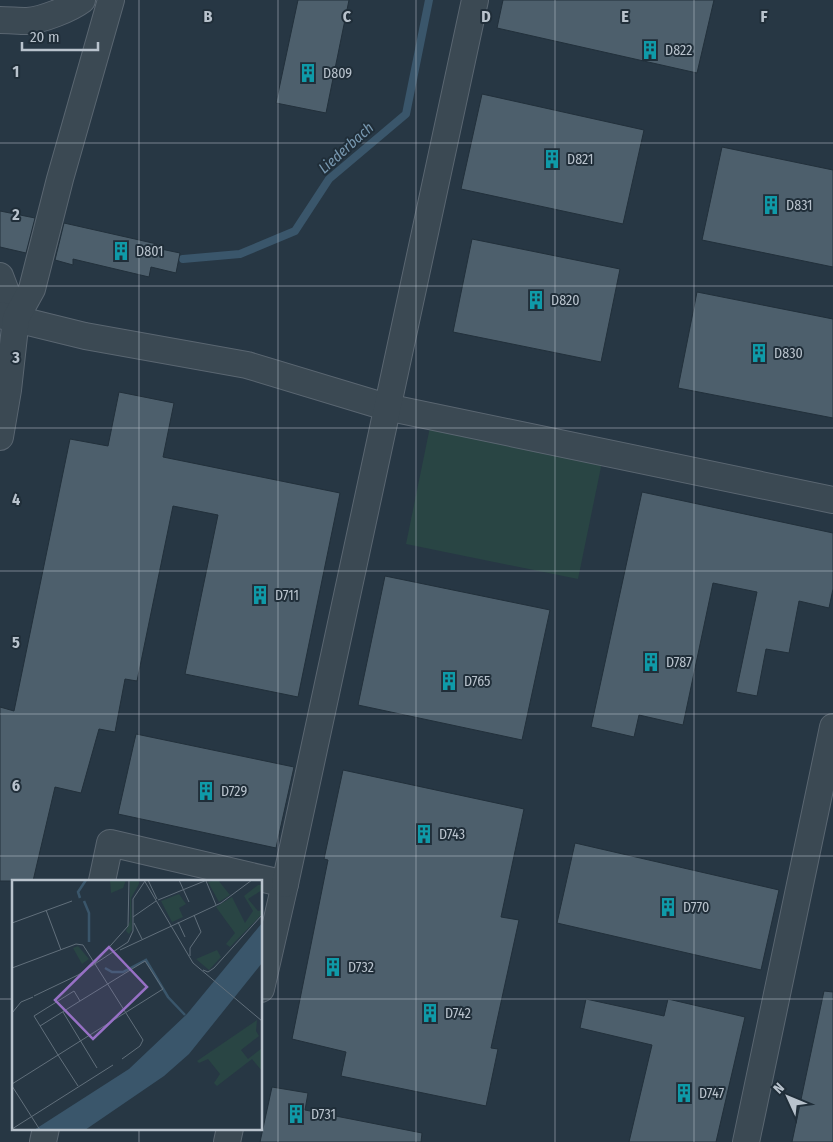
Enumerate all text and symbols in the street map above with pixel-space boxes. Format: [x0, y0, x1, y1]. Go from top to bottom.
text: B [204, 7, 213, 26]
text: C [343, 7, 352, 26]
text: D [481, 7, 491, 26]
text: E [621, 7, 629, 26]
text: F [760, 7, 768, 26]
scale bar [22, 20, 99, 52]
text: 20 m [30, 28, 60, 46]
building icon: D822 [639, 39, 661, 61]
place label: D822 [665, 42, 692, 59]
text: 1 [13, 62, 19, 81]
building icon: D809 [297, 62, 319, 84]
place label: D809 [323, 65, 352, 82]
water label: Liederbach [315, 119, 377, 177]
building icon: D821 [541, 148, 563, 170]
place label: D821 [567, 151, 593, 168]
building icon: D831 [760, 194, 782, 216]
place label: D831 [786, 197, 813, 214]
text: 2 [11, 205, 20, 224]
building icon: D801 [110, 240, 132, 262]
place label: D801 [136, 243, 164, 260]
building icon: D820 [525, 289, 547, 311]
place label: D820 [551, 292, 580, 309]
building icon: D830 [748, 342, 770, 364]
place label: D830 [774, 345, 803, 362]
text: 3 [11, 348, 20, 367]
text: 4 [12, 490, 20, 509]
building icon: D711 [249, 584, 271, 606]
place label: D711 [275, 587, 299, 604]
text: 5 [12, 633, 20, 652]
building icon: D787 [640, 651, 662, 673]
place label: D787 [666, 654, 692, 671]
building icon: D765 [438, 670, 460, 692]
place label: D765 [464, 673, 491, 690]
text: 6 [12, 776, 20, 795]
building icon: D729 [195, 780, 217, 802]
place label: D729 [221, 783, 247, 800]
building icon: D743 [413, 823, 435, 845]
place label: D743 [439, 826, 465, 843]
inset map [12, 880, 262, 1130]
building icon: D770 [657, 896, 679, 918]
place label: D770 [683, 899, 709, 916]
building icon: D732 [322, 956, 344, 978]
place label: D732 [348, 959, 374, 976]
building icon: D742 [419, 1002, 441, 1024]
place label: D742 [445, 1005, 471, 1022]
north arrow [763, 1072, 813, 1122]
text: N [770, 1079, 788, 1097]
building icon: D747 [673, 1082, 695, 1104]
place label: D747 [699, 1085, 725, 1102]
building icon: D731 [285, 1103, 307, 1125]
place label: D731 [311, 1106, 336, 1123]

